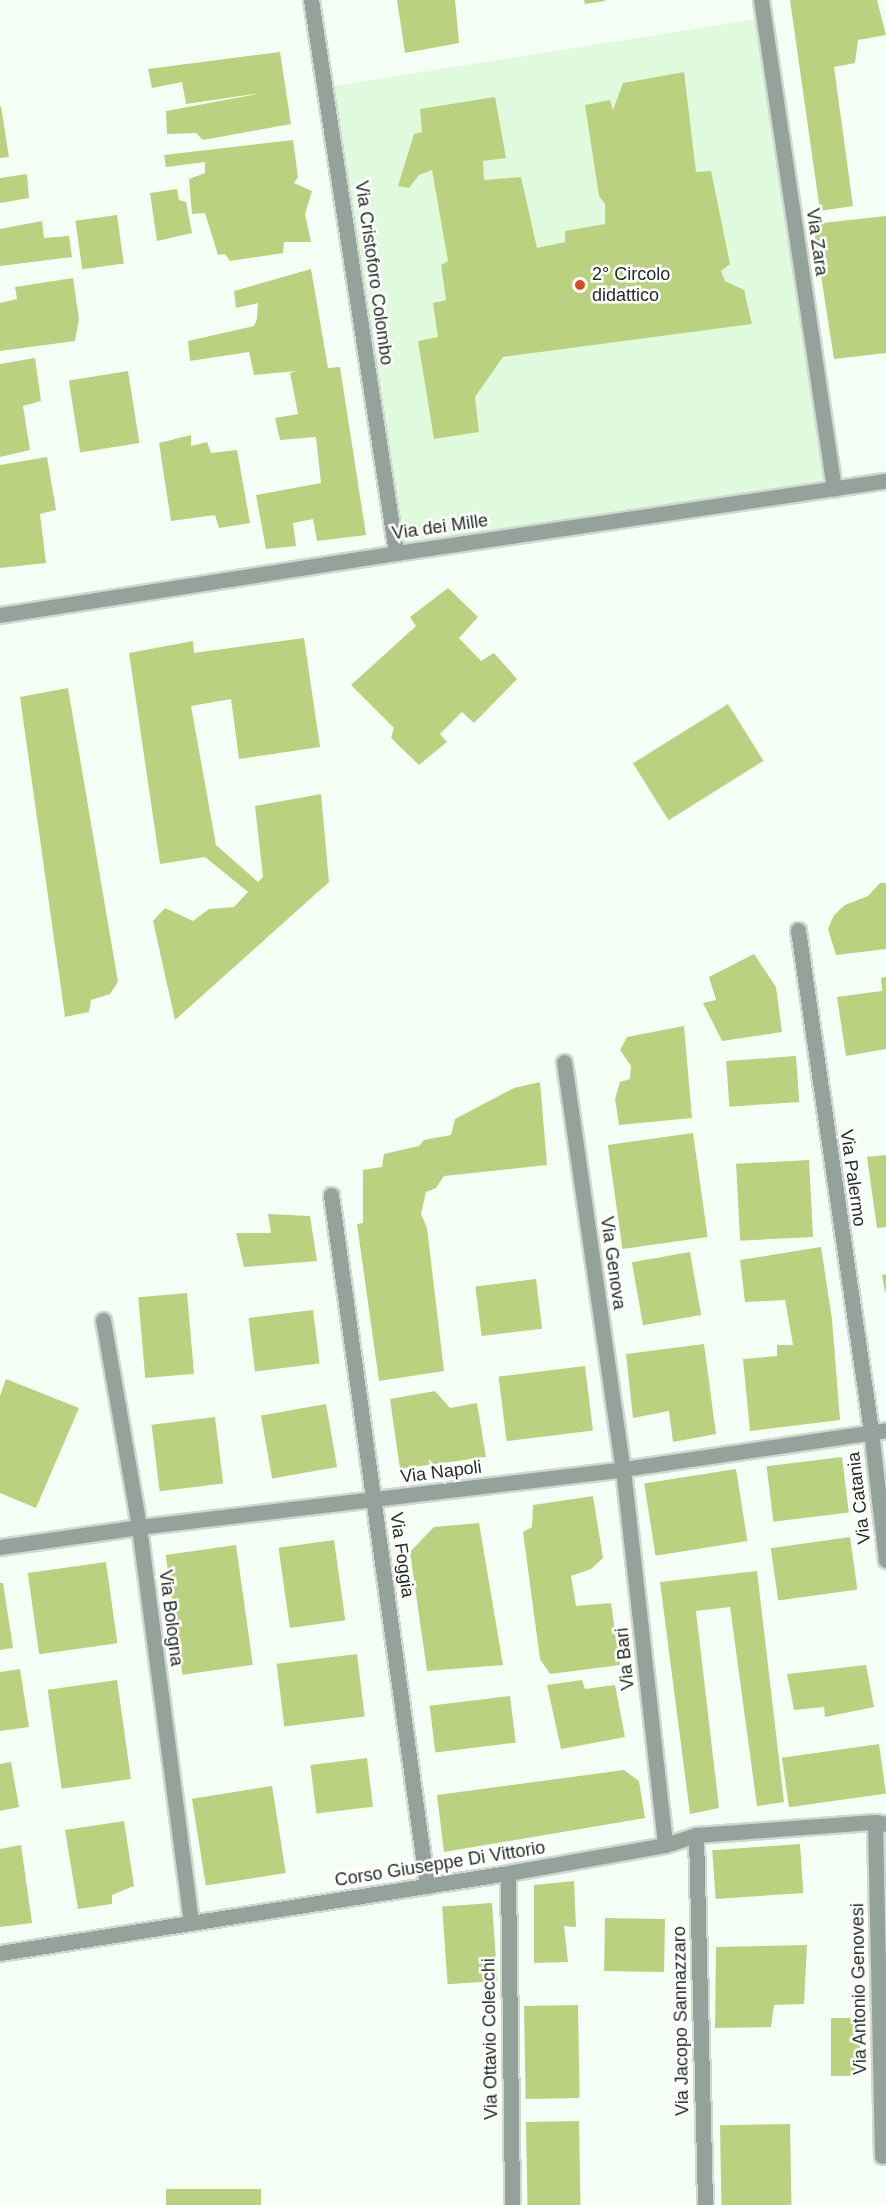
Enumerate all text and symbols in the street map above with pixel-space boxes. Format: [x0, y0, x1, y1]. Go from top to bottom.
street label: Via Cristoforo Colombo [350, 180, 398, 366]
street label: Via Zara [802, 207, 832, 277]
place label: 2° Circolo didattico [592, 264, 670, 306]
marker: 2° Circolo didattico [573, 278, 587, 292]
street label: Via dei Mille [391, 510, 489, 544]
street label: Via Palermo [836, 1128, 870, 1228]
street label: Via Genova [596, 1215, 630, 1311]
street label: Via Catania [843, 1451, 875, 1545]
street label: Via Napoli [399, 1456, 483, 1488]
street label: Via Foggia [385, 1511, 419, 1599]
street label: Via Bologna [154, 1569, 188, 1667]
street label: Via Bari [611, 1627, 639, 1691]
street label: Corso Giuseppe Di Vittorio [333, 1837, 547, 1891]
street label: Via Antonio Genovesi [847, 1902, 871, 2076]
street label: Via Jacopo Sannazzaro [669, 1926, 693, 2116]
street label: Via Ottavio Colecchi [478, 1958, 502, 2120]

